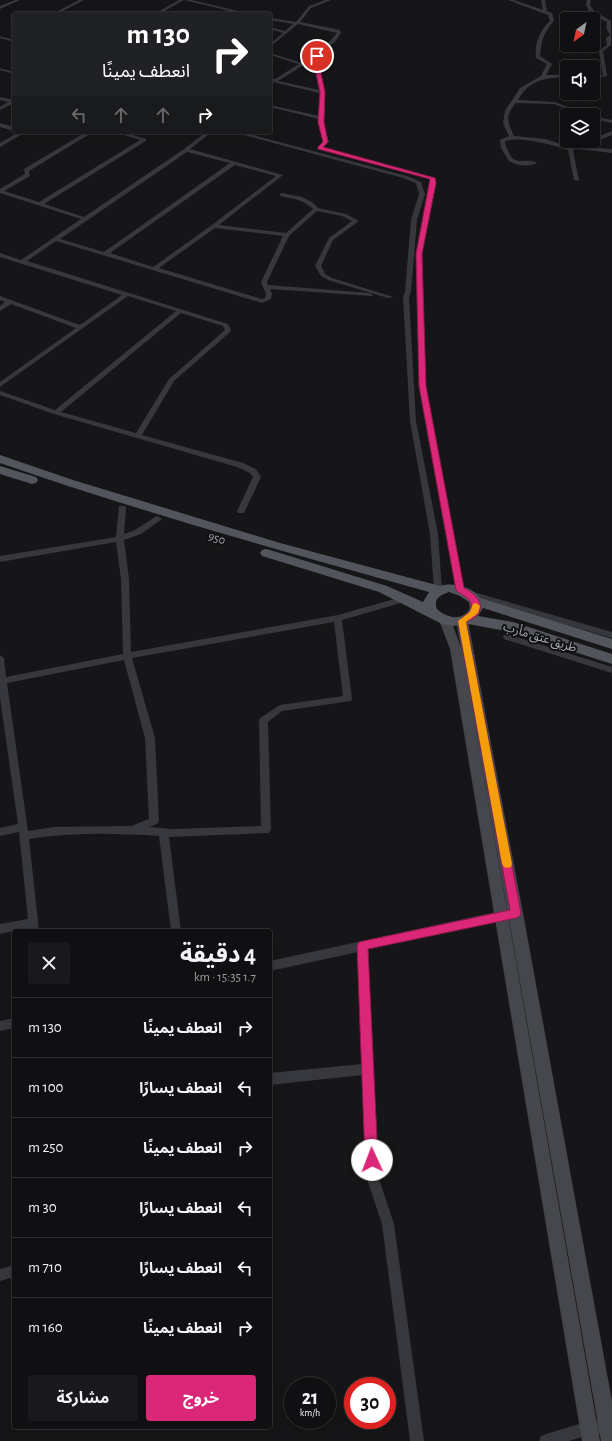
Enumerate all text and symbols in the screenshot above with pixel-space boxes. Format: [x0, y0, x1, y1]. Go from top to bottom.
north arrow [560, 12, 600, 52]
map controls [560, 12, 600, 148]
text: 130 m [126, 21, 190, 49]
icon: right [204, 28, 256, 80]
pin [300, 39, 334, 73]
icon: arrive [306, 45, 328, 67]
button: sound [560, 60, 600, 100]
text: انعطف يمينًا [102, 63, 190, 81]
icon: left [68, 104, 90, 126]
icon: ahead [110, 104, 132, 126]
icon: ahead [152, 104, 174, 126]
icon: right [194, 104, 216, 126]
button: layers [560, 108, 600, 148]
street label: 950 [207, 530, 227, 546]
street label: طريق عتق مأرب [501, 619, 579, 656]
button: close [28, 942, 70, 984]
text: 4 دقيقة [180, 943, 256, 967]
text: 1.7 km · 15:35 [194, 971, 256, 984]
icon: right [234, 1017, 256, 1039]
text: 130 m [28, 1020, 62, 1035]
text: انعطف يمينًا [143, 1021, 222, 1036]
icon: left [234, 1077, 256, 1099]
text: 100 m [28, 1080, 64, 1095]
text: انعطف يسارًا [139, 1081, 222, 1096]
icon: right [234, 1137, 256, 1159]
position arrow [351, 1139, 393, 1181]
text: 250 m [28, 1140, 64, 1155]
text: انعطف يمينًا [143, 1141, 222, 1156]
icon: left [234, 1197, 256, 1219]
text: 30 m [28, 1200, 57, 1215]
text: انعطف يسارًا [139, 1201, 222, 1216]
icon: left [234, 1257, 256, 1279]
text: 710 m [28, 1260, 62, 1275]
text: انعطف يسارًا [139, 1261, 222, 1276]
icon: right [234, 1317, 256, 1339]
text: 160 m [28, 1320, 63, 1335]
text: انعطف يمينًا [143, 1321, 222, 1336]
button: مشاركة [28, 1375, 138, 1421]
button: خروج [146, 1375, 256, 1421]
speed limit sign: 30 [344, 1377, 396, 1429]
text: 21 [302, 1388, 318, 1408]
text: km/h [300, 1408, 320, 1418]

